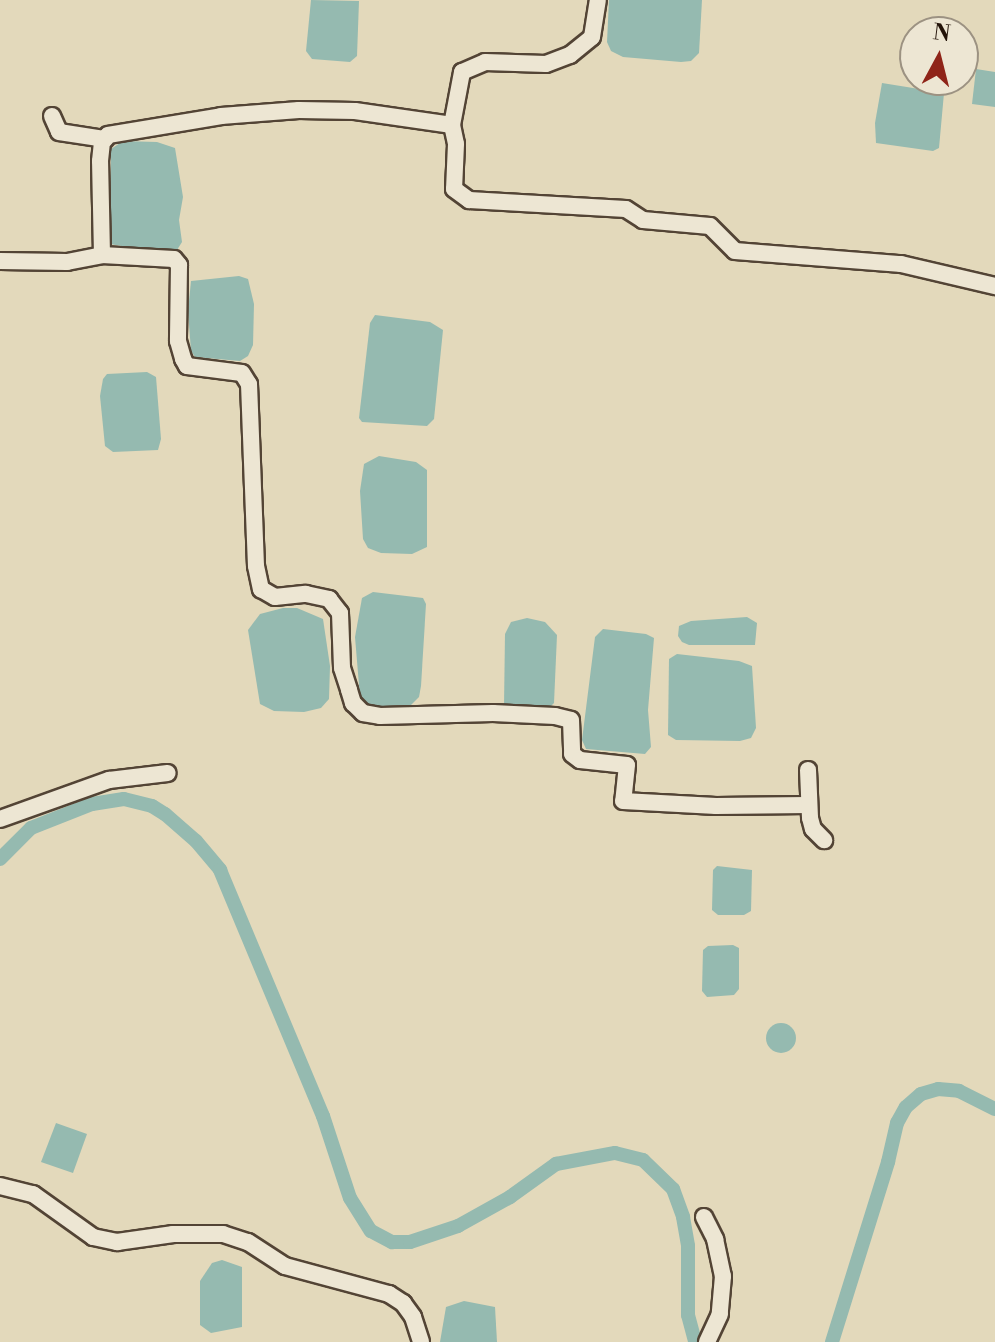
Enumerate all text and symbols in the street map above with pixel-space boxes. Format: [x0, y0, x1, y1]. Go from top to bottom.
north arrow [899, 16, 979, 96]
text: N [931, 19, 952, 48]

